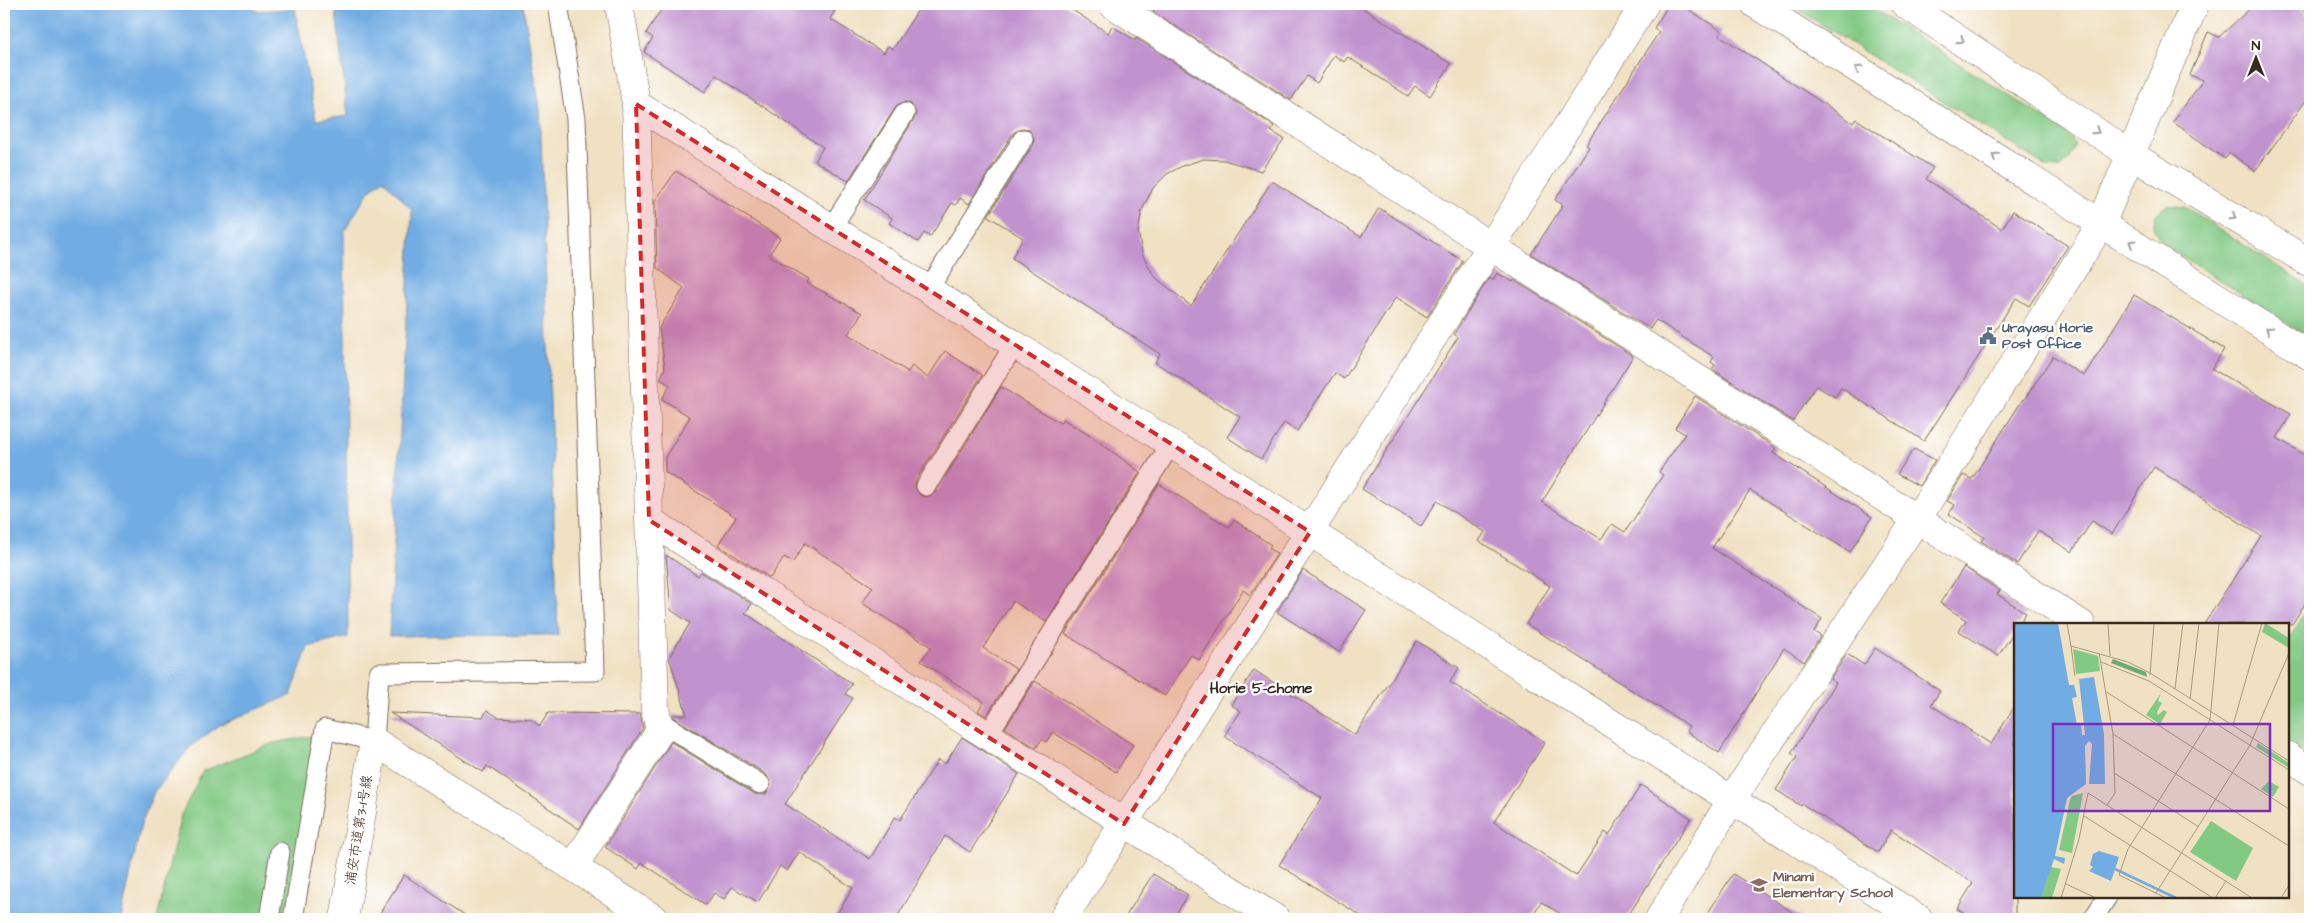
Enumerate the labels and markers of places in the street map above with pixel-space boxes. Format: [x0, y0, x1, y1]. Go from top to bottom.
place label: Urayasu Horie Post Office [2002, 318, 2093, 354]
public building icon: Urayasu Horie Post Office [1978, 326, 1998, 346]
place label: Minami Elementary School [1773, 867, 1894, 903]
school or university icon: Minami Elementary School [1749, 875, 1769, 895]

